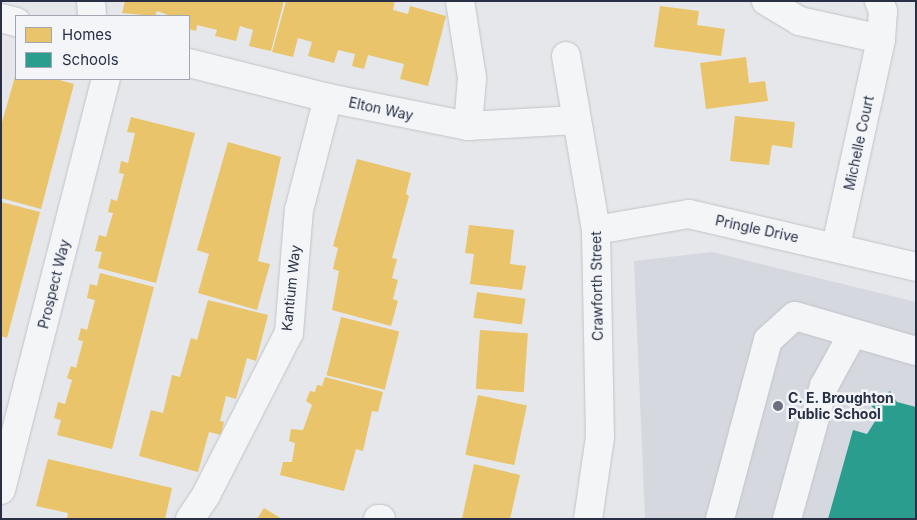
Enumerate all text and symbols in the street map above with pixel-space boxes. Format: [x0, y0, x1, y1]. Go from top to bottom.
legend [15, 15, 190, 80]
text: Homes [62, 25, 112, 44]
text: Schools [62, 50, 119, 69]
street label: Elton Way [347, 94, 415, 124]
street label: Michelle Court [841, 94, 877, 192]
street label: Pringle Drive [714, 212, 800, 246]
street label: Crawforth Street [588, 231, 606, 341]
street label: Prospect Way [35, 238, 73, 330]
street label: Kantium Way [278, 244, 304, 332]
place label: C. E. Broughton Public School [788, 390, 895, 422]
marker: C. E. Broughton Public School [772, 400, 784, 412]

